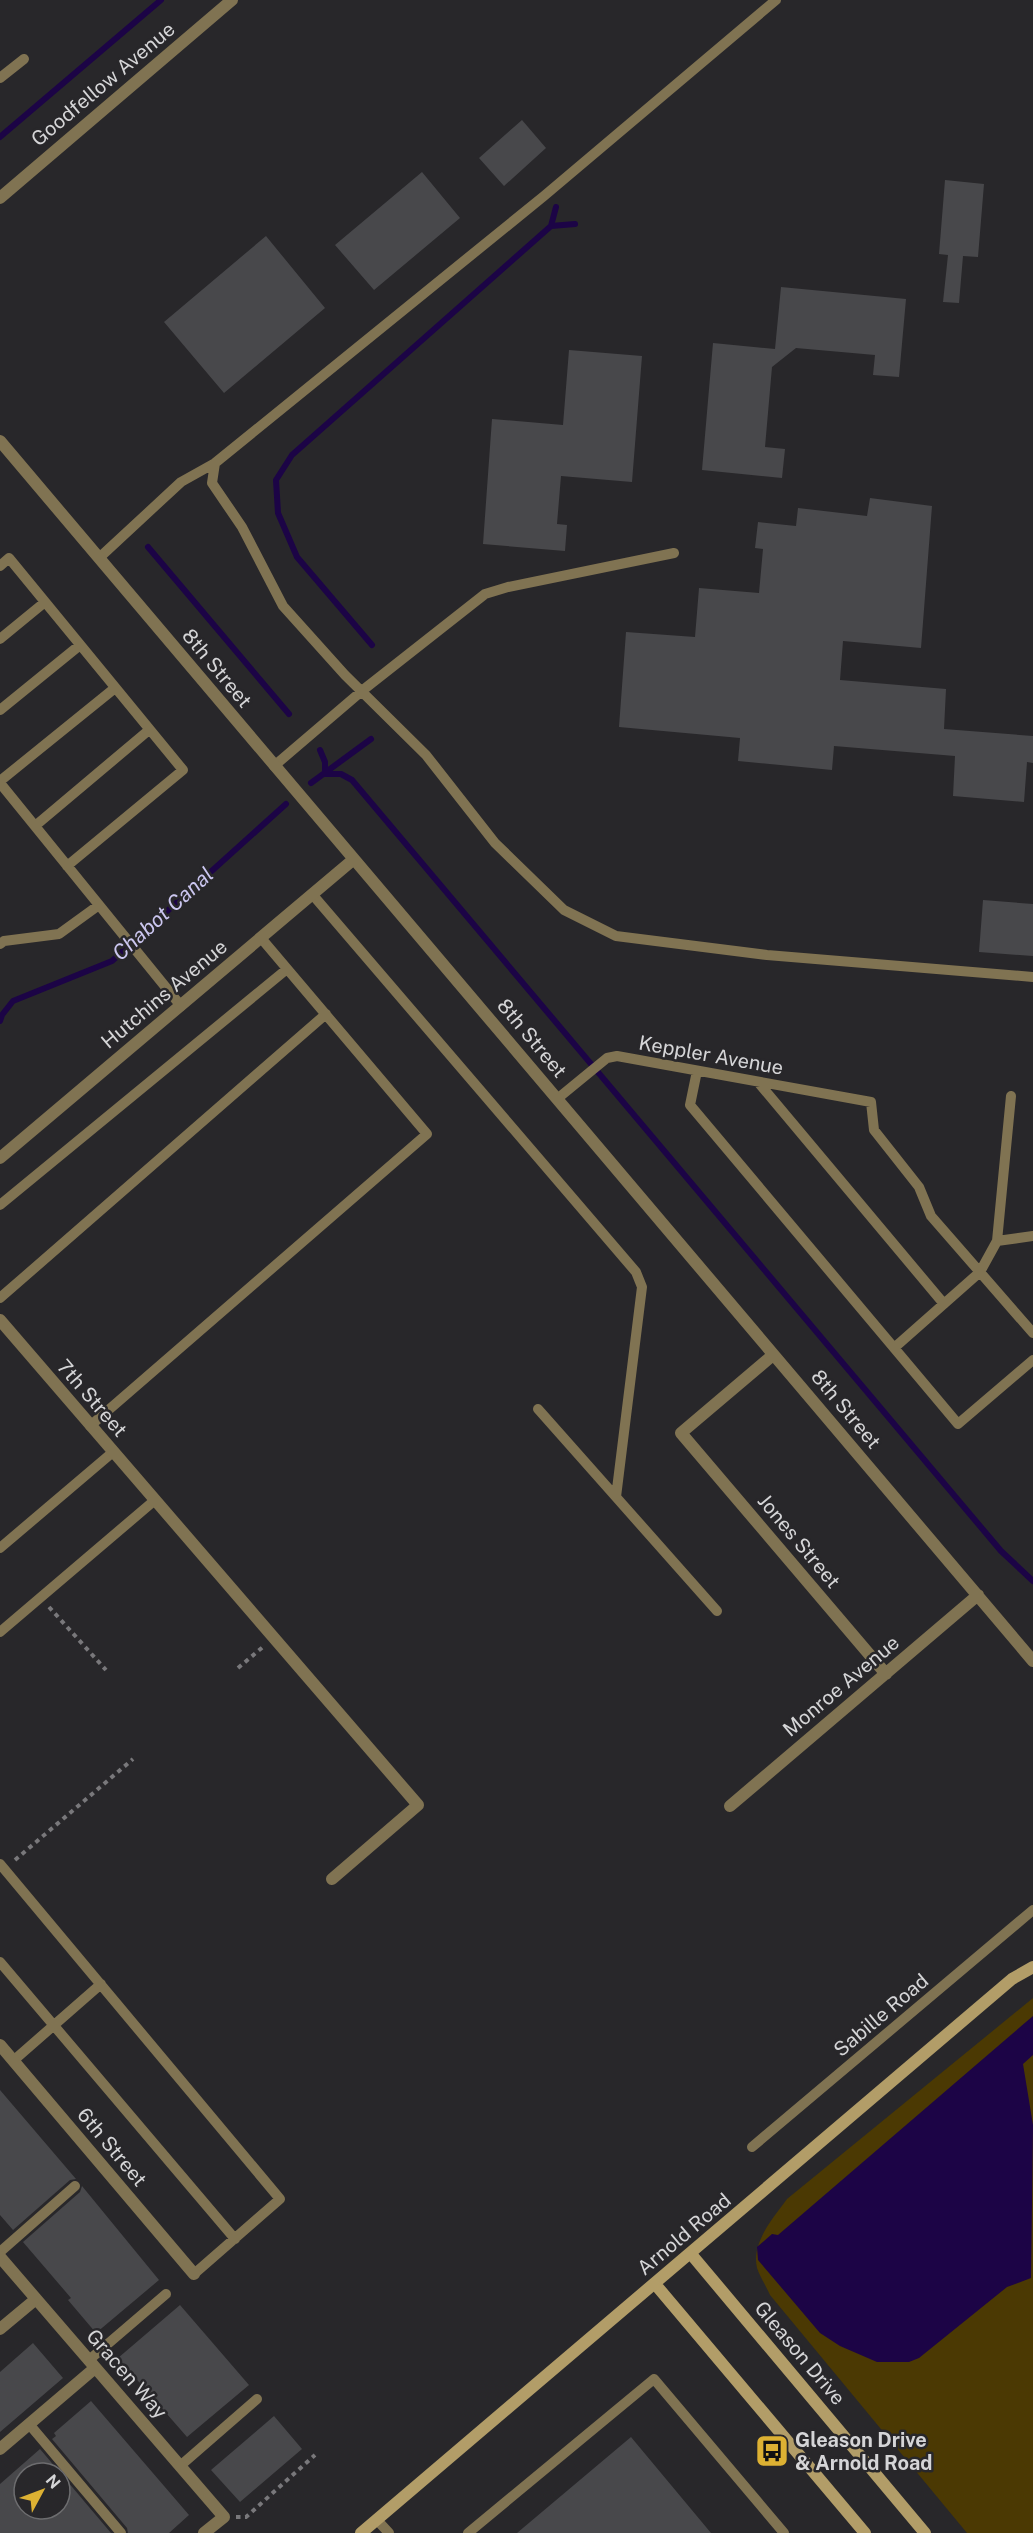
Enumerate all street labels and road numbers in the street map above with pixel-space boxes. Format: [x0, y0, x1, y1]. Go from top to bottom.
street label: Goodfellow Avenue [26, 17, 180, 151]
street label: 8th Street [177, 624, 257, 712]
street label: Hutchins Avenue [96, 934, 232, 1054]
street label: 8th Street [492, 994, 572, 1082]
street label: Keppler Avenue [637, 1030, 785, 1080]
street label: 7th Street [52, 1354, 132, 1442]
street label: 8th Street [806, 1365, 886, 1453]
street label: Jones Street [753, 1489, 845, 1593]
street label: Monroe Avenue [778, 1630, 904, 1742]
street label: Sabille Road [829, 1968, 933, 2062]
street label: 6th Street [72, 2103, 152, 2191]
street label: Arnold Road [632, 2188, 736, 2280]
street label: Gleason Drive [750, 2296, 850, 2410]
street label: Gracen Way [82, 2324, 173, 2424]

